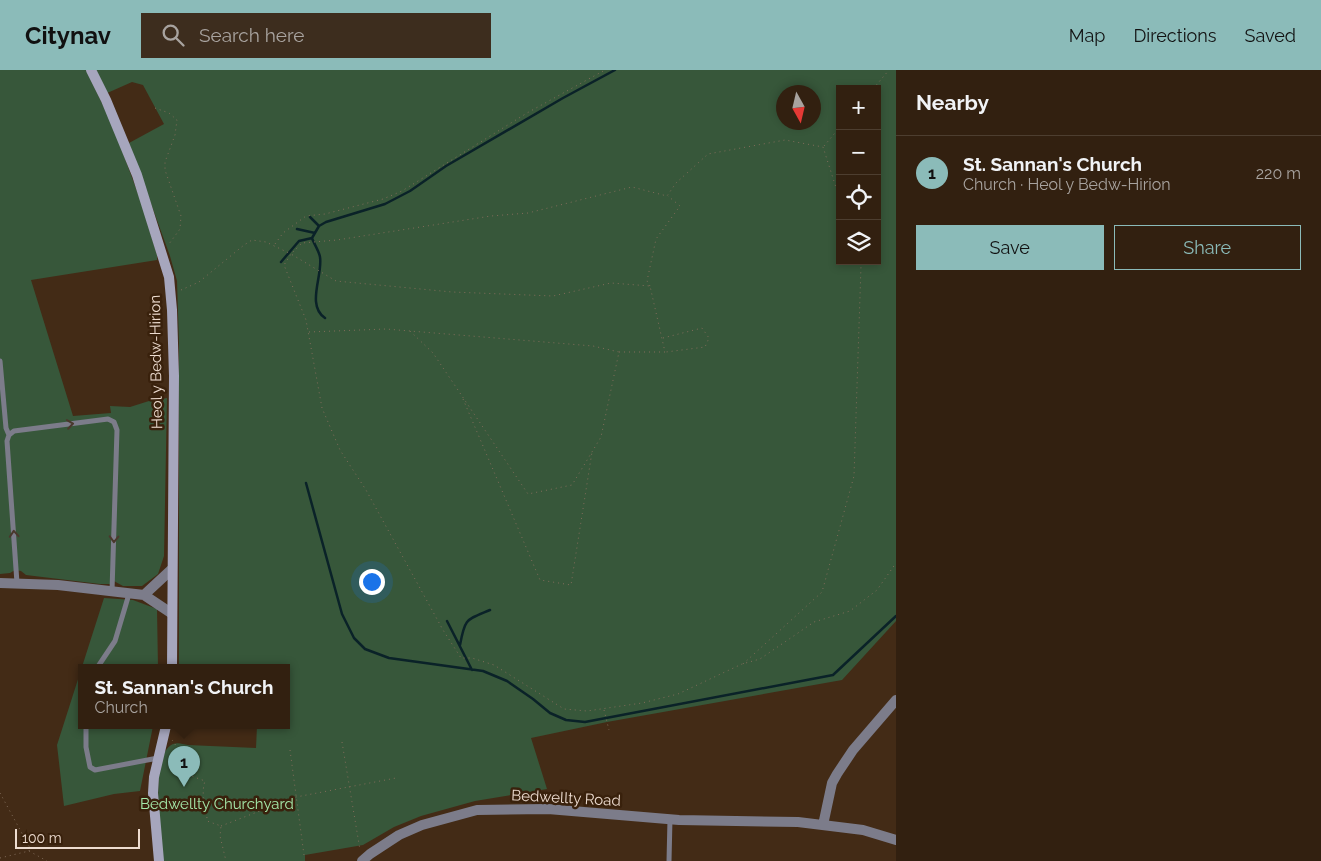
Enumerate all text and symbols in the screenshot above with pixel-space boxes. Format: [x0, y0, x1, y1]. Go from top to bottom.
search box [141, 13, 491, 58]
text: Citynav [25, 21, 111, 50]
icon: search [159, 21, 187, 49]
text: Search here [199, 24, 304, 46]
text: Map [1069, 25, 1105, 46]
text: Directions [1133, 25, 1217, 46]
text: Saved [1245, 25, 1296, 46]
north arrow [776, 85, 821, 130]
map controls [836, 85, 881, 265]
button: + [836, 85, 881, 130]
text: Nearby [916, 90, 989, 115]
button: − [836, 130, 881, 175]
text: St. Sannan's Church [963, 153, 1142, 175]
text: 1 [928, 164, 936, 183]
text: 220 m [1256, 164, 1301, 183]
button: locate [836, 175, 881, 220]
text: Church · Heol y Bedw-Hirion [963, 175, 1171, 194]
button: layers [836, 220, 881, 265]
button: Save [916, 225, 1104, 270]
button: Share [1114, 225, 1301, 270]
street label: Heol y Bedw-Hirion [146, 295, 166, 429]
one-way arrow [66, 419, 74, 430]
one-way arrow [8, 530, 19, 538]
one-way arrow [108, 535, 119, 543]
your location [359, 569, 385, 595]
popup [78, 664, 290, 729]
text: St. Sannan's Church [94, 676, 274, 698]
text: Church [94, 698, 148, 717]
pin: 1 [168, 746, 200, 787]
street label: Bedwellty Road [511, 786, 621, 810]
park label: Bedwellty Churchyard [140, 795, 294, 813]
scale bar [15, 826, 140, 849]
text: 100 m [22, 830, 62, 846]

